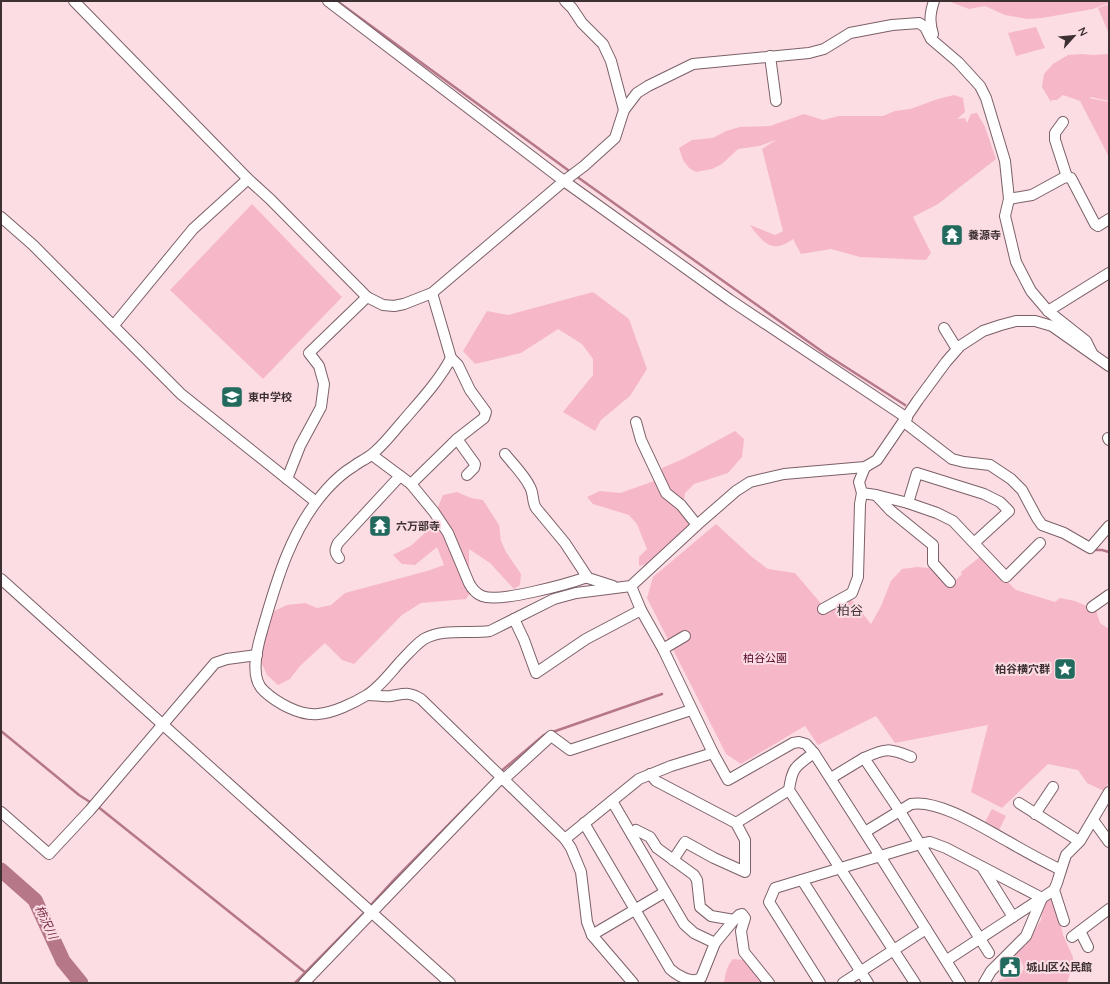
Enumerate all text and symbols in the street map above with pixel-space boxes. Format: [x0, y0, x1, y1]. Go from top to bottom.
north arrow [1054, 16, 1094, 56]
text: N [1075, 25, 1091, 38]
temple icon: 養源寺 [939, 222, 965, 248]
place label: 養源寺 [968, 228, 1001, 242]
school or university icon: 東中学校 [219, 384, 245, 410]
place label: 東中学校 [248, 390, 292, 404]
temple icon: 六万部寺 [367, 513, 393, 539]
place label: 六万部寺 [396, 519, 440, 533]
district label: 柏谷 [837, 602, 863, 618]
park label: 柏谷公園 [743, 651, 787, 665]
place icon: 柏谷横穴群 [1052, 656, 1078, 682]
place label: 柏谷横穴群 [995, 662, 1050, 676]
water label: 柿沢川 [32, 902, 62, 943]
public building icon: 城山区公民館 [997, 954, 1023, 980]
place label: 城山区公民館 [1026, 960, 1092, 974]

